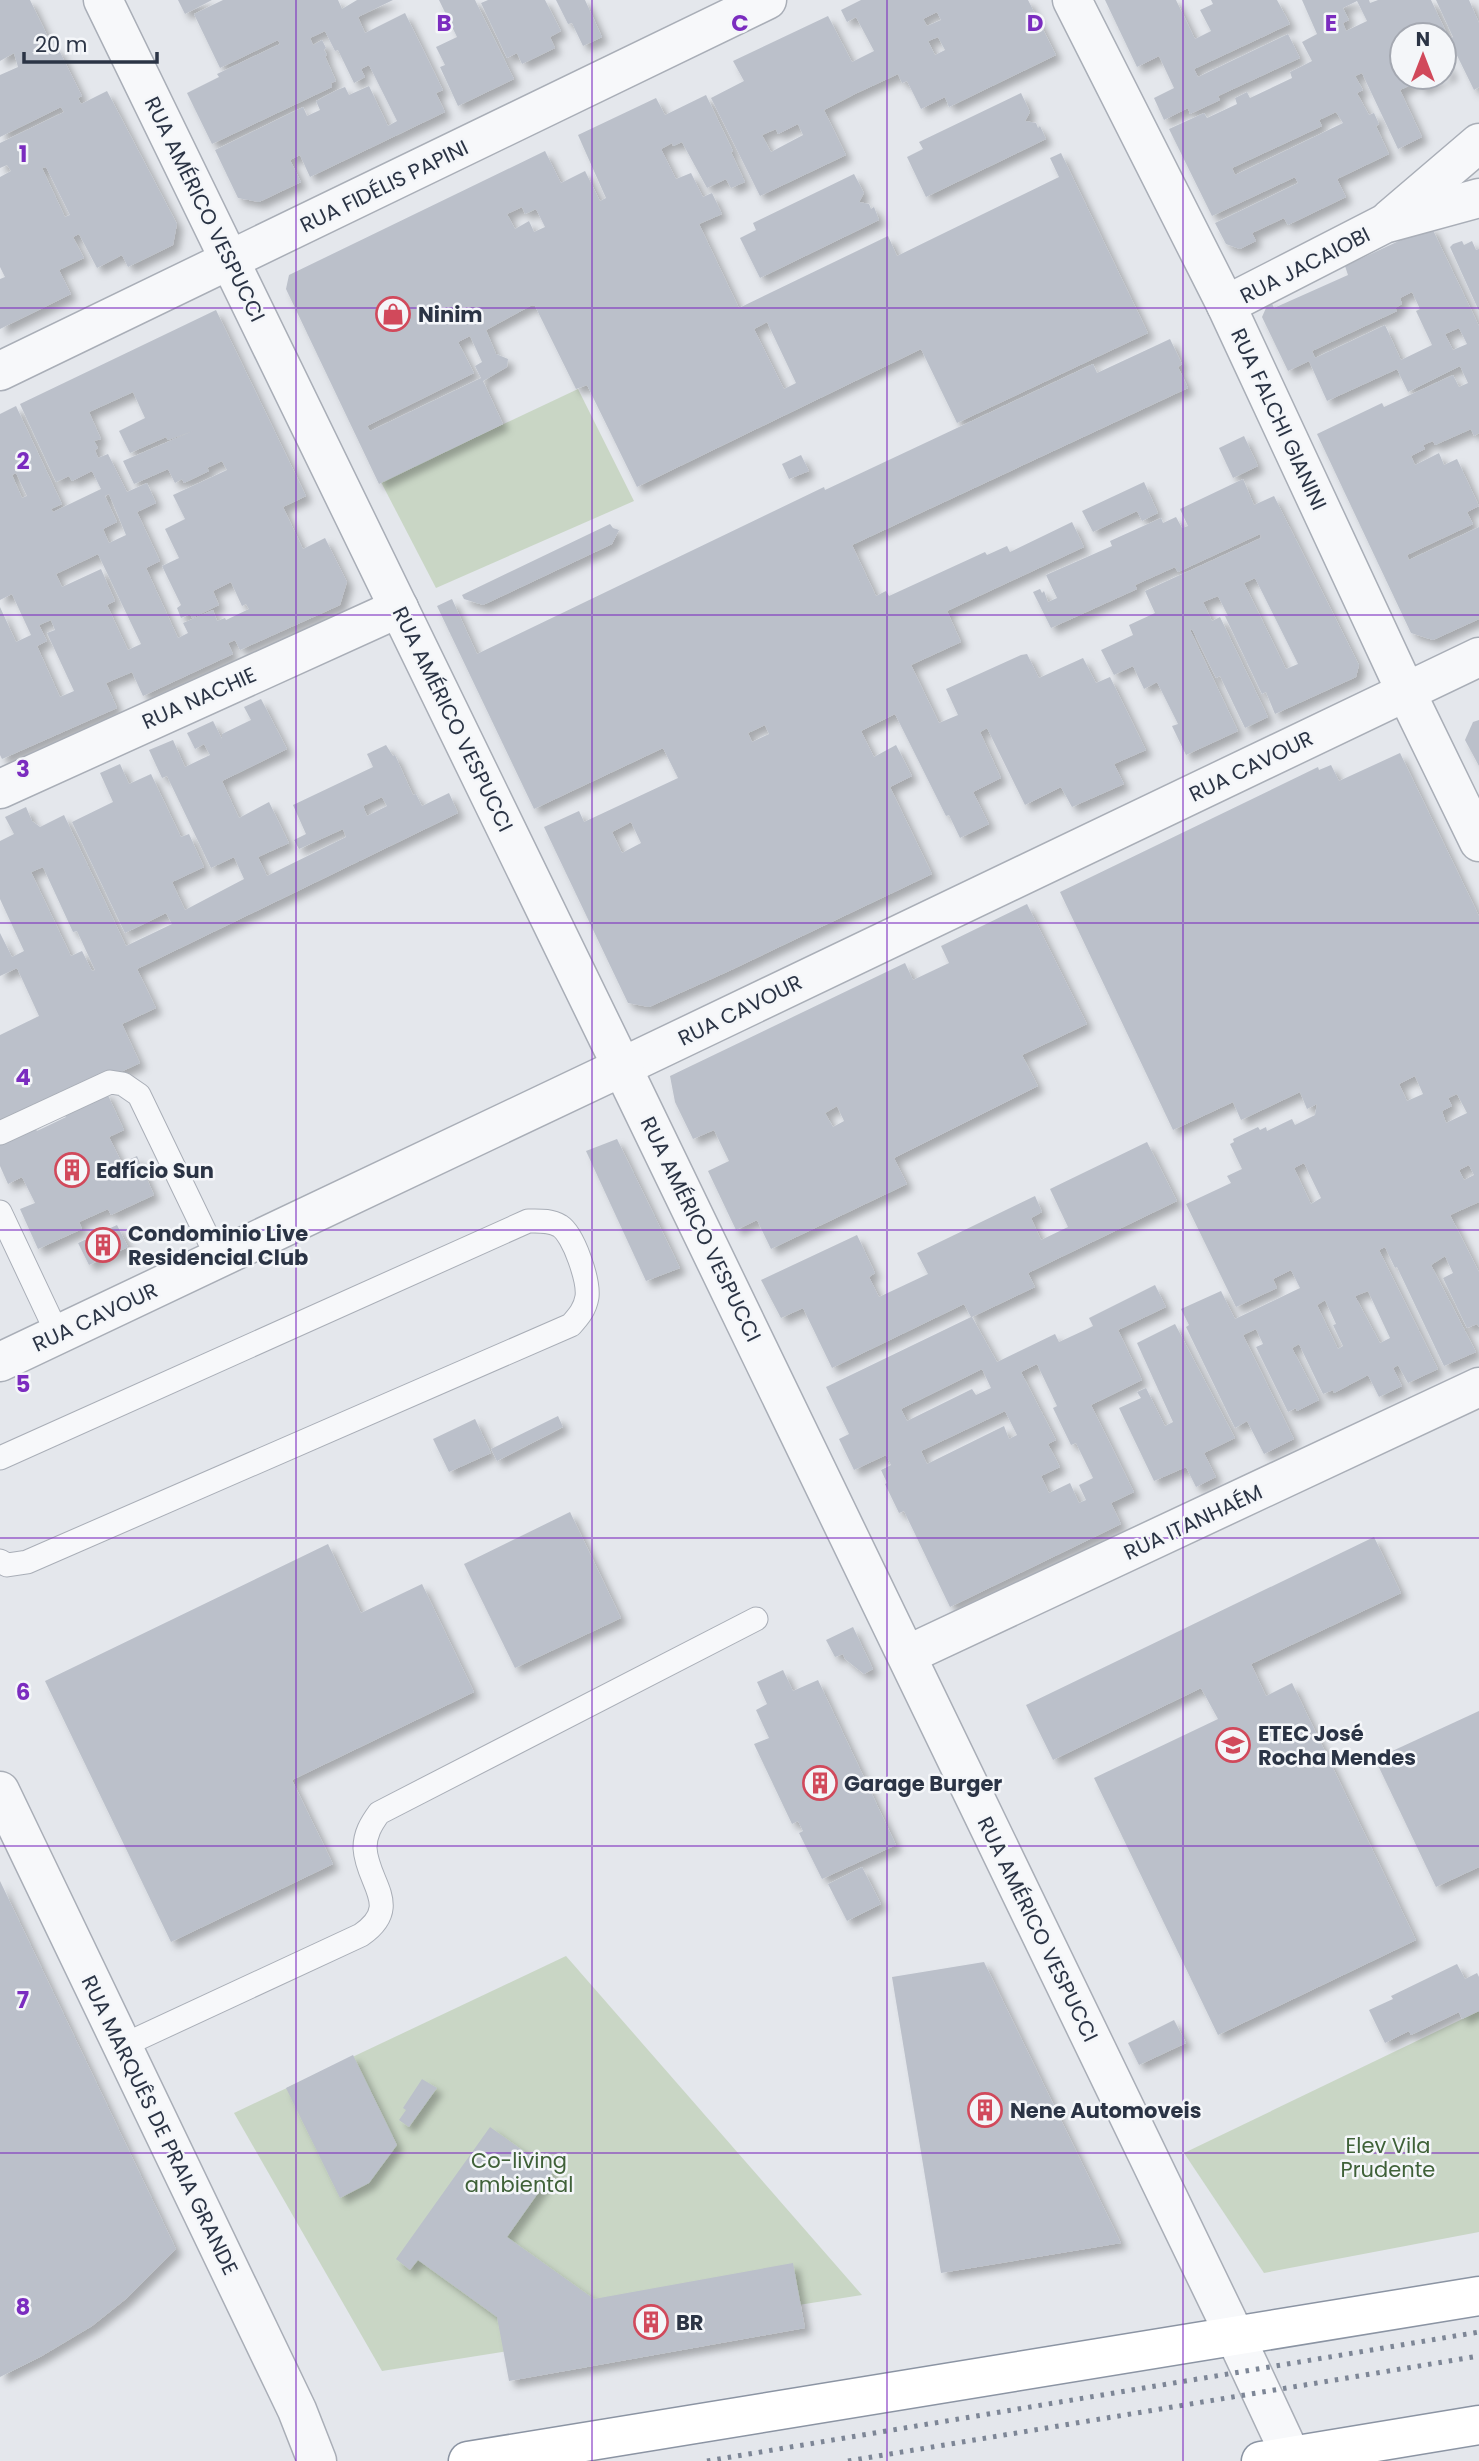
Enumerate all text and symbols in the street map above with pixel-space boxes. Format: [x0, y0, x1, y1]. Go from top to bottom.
text: B [436, 7, 452, 39]
text: C [731, 7, 749, 39]
text: D [1027, 7, 1043, 39]
text: E [1325, 7, 1337, 39]
scale bar [24, 21, 158, 65]
north arrow [1388, 21, 1458, 91]
text: N [1416, 26, 1430, 53]
text: 20 m [35, 30, 88, 59]
street label: RUA AMÉRICO VESPUCCI [138, 92, 272, 326]
street label: RUA FIDÉLIS PAPINI [295, 133, 473, 239]
text: 1 [19, 138, 27, 170]
street label: RUA JACAIOBI [1235, 220, 1375, 310]
shop icon: Ninim [374, 295, 412, 333]
place label: Ninim [418, 300, 483, 329]
street label: RUA FALCHI GIANINI [1224, 323, 1334, 515]
text: 2 [16, 445, 30, 477]
street label: RUA AMÉRICO VESPUCCI [386, 602, 520, 836]
street label: RUA NACHIE [137, 660, 261, 736]
street label: RUA CAVOUR [1184, 723, 1318, 809]
text: 3 [16, 753, 30, 785]
street label: RUA CAVOUR [673, 967, 807, 1053]
text: 4 [15, 1061, 31, 1093]
street label: RUA AMÉRICO VESPUCCI [634, 1112, 768, 1346]
building icon: Edfício Sun [53, 1151, 91, 1189]
place label: Edfício Sun [96, 1156, 214, 1185]
place label: Condominio Live Residencial Club [128, 1219, 308, 1272]
building icon: Condominio Live Residencial Club [84, 1226, 122, 1264]
street label: RUA CAVOUR [28, 1275, 162, 1359]
text: 5 [16, 1368, 30, 1400]
street label: RUA ITANHAÉM [1119, 1477, 1267, 1567]
text: 6 [16, 1676, 30, 1708]
place label: ETEC José Rocha Mendes [1258, 1719, 1416, 1772]
school or university icon: ETEC José Rocha Mendes [1214, 1726, 1252, 1764]
building icon: Garage Burger [801, 1764, 839, 1802]
place label: Garage Burger [844, 1769, 1002, 1798]
street label: RUA AMÉRICO VESPUCCI [971, 1812, 1105, 2046]
street label: RUA MARQUÊS DE PRAIA GRANDE [75, 1970, 245, 2280]
text: 7 [17, 1984, 29, 2016]
building icon: Nene Automoveis [966, 2091, 1004, 2129]
place label: Nene Automoveis [1010, 2096, 1201, 2125]
park label: Elev Vila Prudente [1341, 2131, 1435, 2184]
park label: Co-living ambiental [465, 2146, 573, 2199]
text: 8 [16, 2291, 30, 2323]
building icon: BR [632, 2303, 670, 2341]
place label: BR [676, 2308, 704, 2337]

